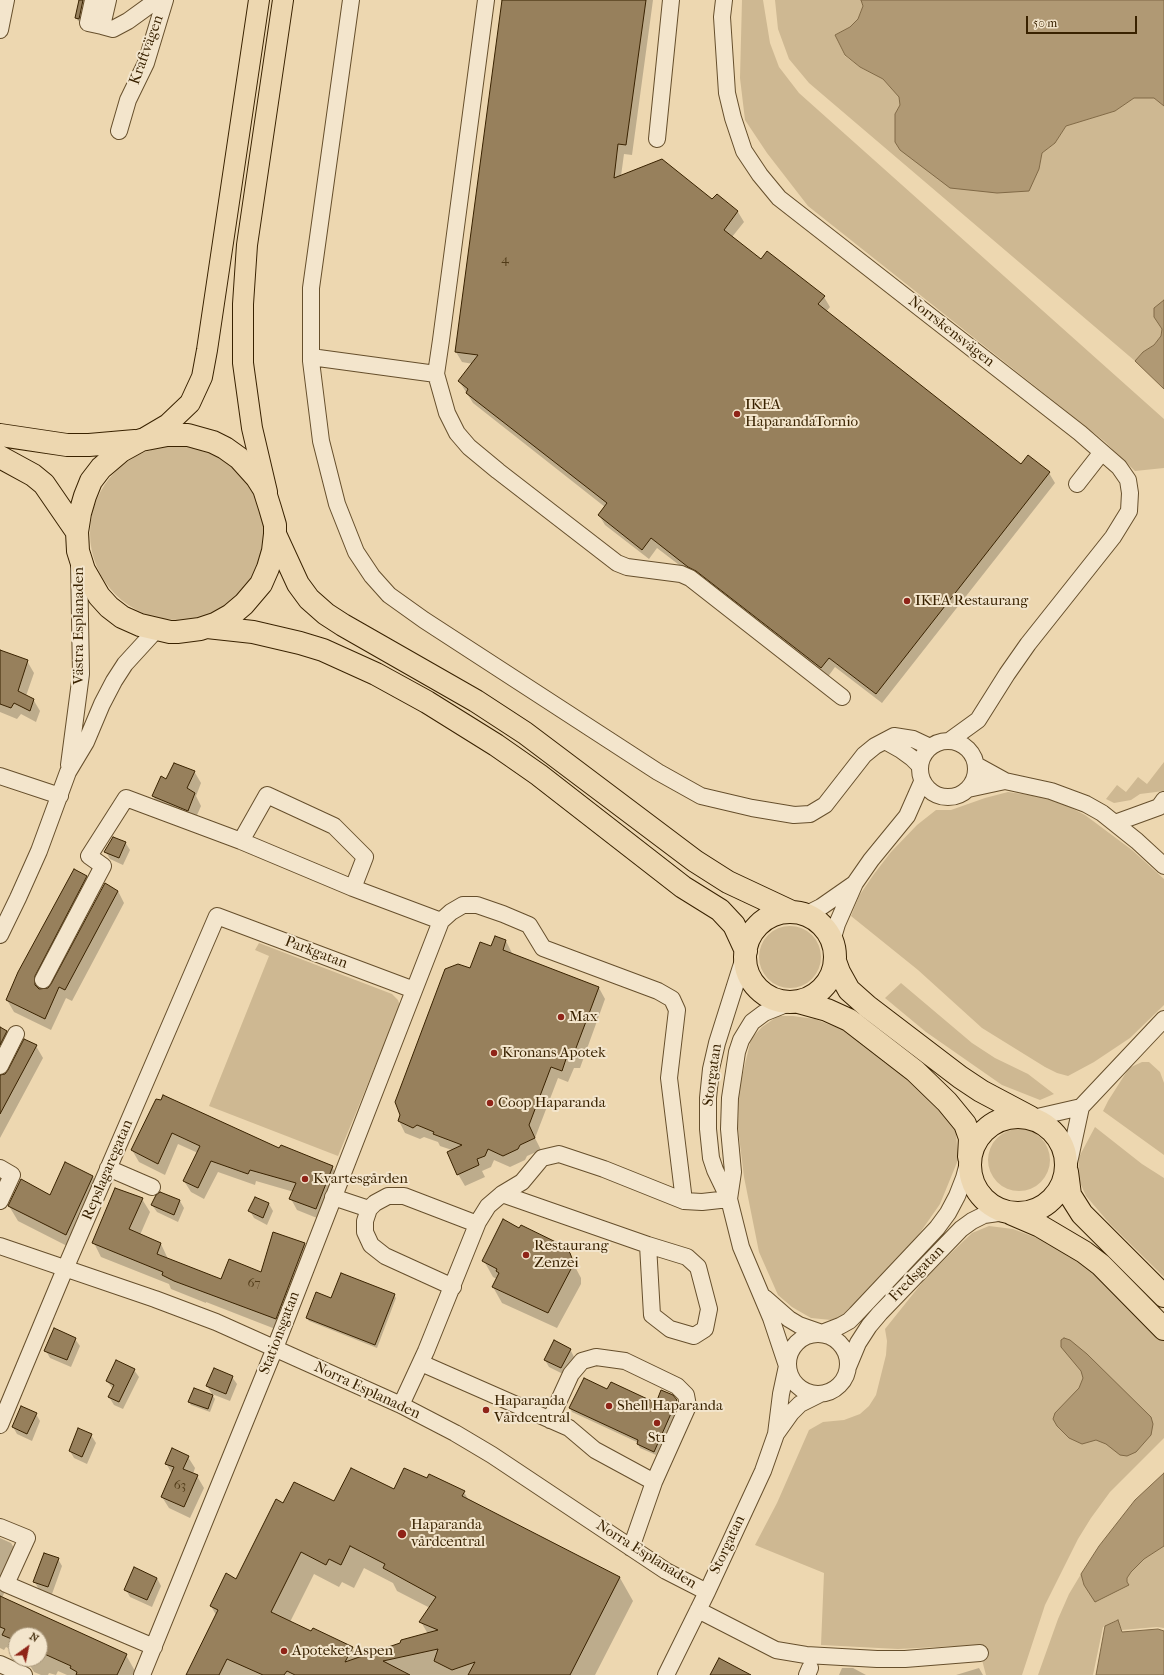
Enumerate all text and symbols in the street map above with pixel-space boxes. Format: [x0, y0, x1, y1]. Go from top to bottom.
scale bar [1028, 8, 1139, 34]
street label: Kraftvägen [126, 13, 168, 87]
text: 50 m [1033, 16, 1057, 30]
house number: 4 [501, 252, 509, 268]
street label: Norrskensvägen [904, 293, 998, 371]
place label: IKEA HaparandaTornio [745, 396, 858, 431]
marker: IKEA HaparandaTornio [732, 409, 742, 419]
street label: Västra Esplanaden [70, 567, 88, 685]
place label: IKEA Restaurang [915, 592, 1028, 610]
marker: IKEA Restaurang [902, 596, 912, 606]
street label: Parkgatan [282, 933, 350, 973]
place label: Max [569, 1008, 597, 1026]
marker: Max [556, 1012, 566, 1022]
street label: Storgatan [700, 1043, 726, 1107]
place label: Kronans Apotek [502, 1044, 606, 1062]
marker: Kronans Apotek [489, 1048, 499, 1058]
place label: Coop Haparanda [498, 1094, 606, 1112]
marker: Coop Haparanda [485, 1098, 495, 1108]
street label: Repslagaregatan [79, 1117, 137, 1223]
place label: Kvartesgården [313, 1170, 408, 1188]
marker: Kvartesgården [300, 1174, 310, 1184]
place label: Restaurang Zenzei [534, 1237, 608, 1272]
street label: Fredsgatan [886, 1242, 948, 1306]
marker: Restaurang Zenzei [521, 1250, 531, 1260]
house number: 67 [247, 1276, 261, 1292]
street label: Stationsgatan [256, 1289, 304, 1377]
street label: Norra Esplanaden [311, 1358, 423, 1424]
place label: Haparanda Vårdcentral [494, 1392, 570, 1427]
place label: Shell Haparanda [617, 1397, 723, 1415]
marker: Shell Haparanda [604, 1401, 614, 1411]
marker: Haparanda Vårdcentral [481, 1405, 491, 1415]
marker: St1 [652, 1418, 662, 1428]
place label: St1 [648, 1429, 666, 1447]
house number: 63 [174, 1478, 186, 1494]
street label: Storgatan [707, 1513, 749, 1577]
place label: Haparanda vårdcentral [411, 1516, 485, 1551]
street label: Norra Esplanaden [592, 1517, 700, 1593]
marker: Haparanda vårdcentral [396, 1528, 408, 1540]
north arrow [8, 1627, 48, 1667]
text: N [27, 1630, 41, 1645]
place label: Apoteket Aspen [292, 1642, 393, 1660]
marker: Apoteket Aspen [279, 1646, 289, 1656]

